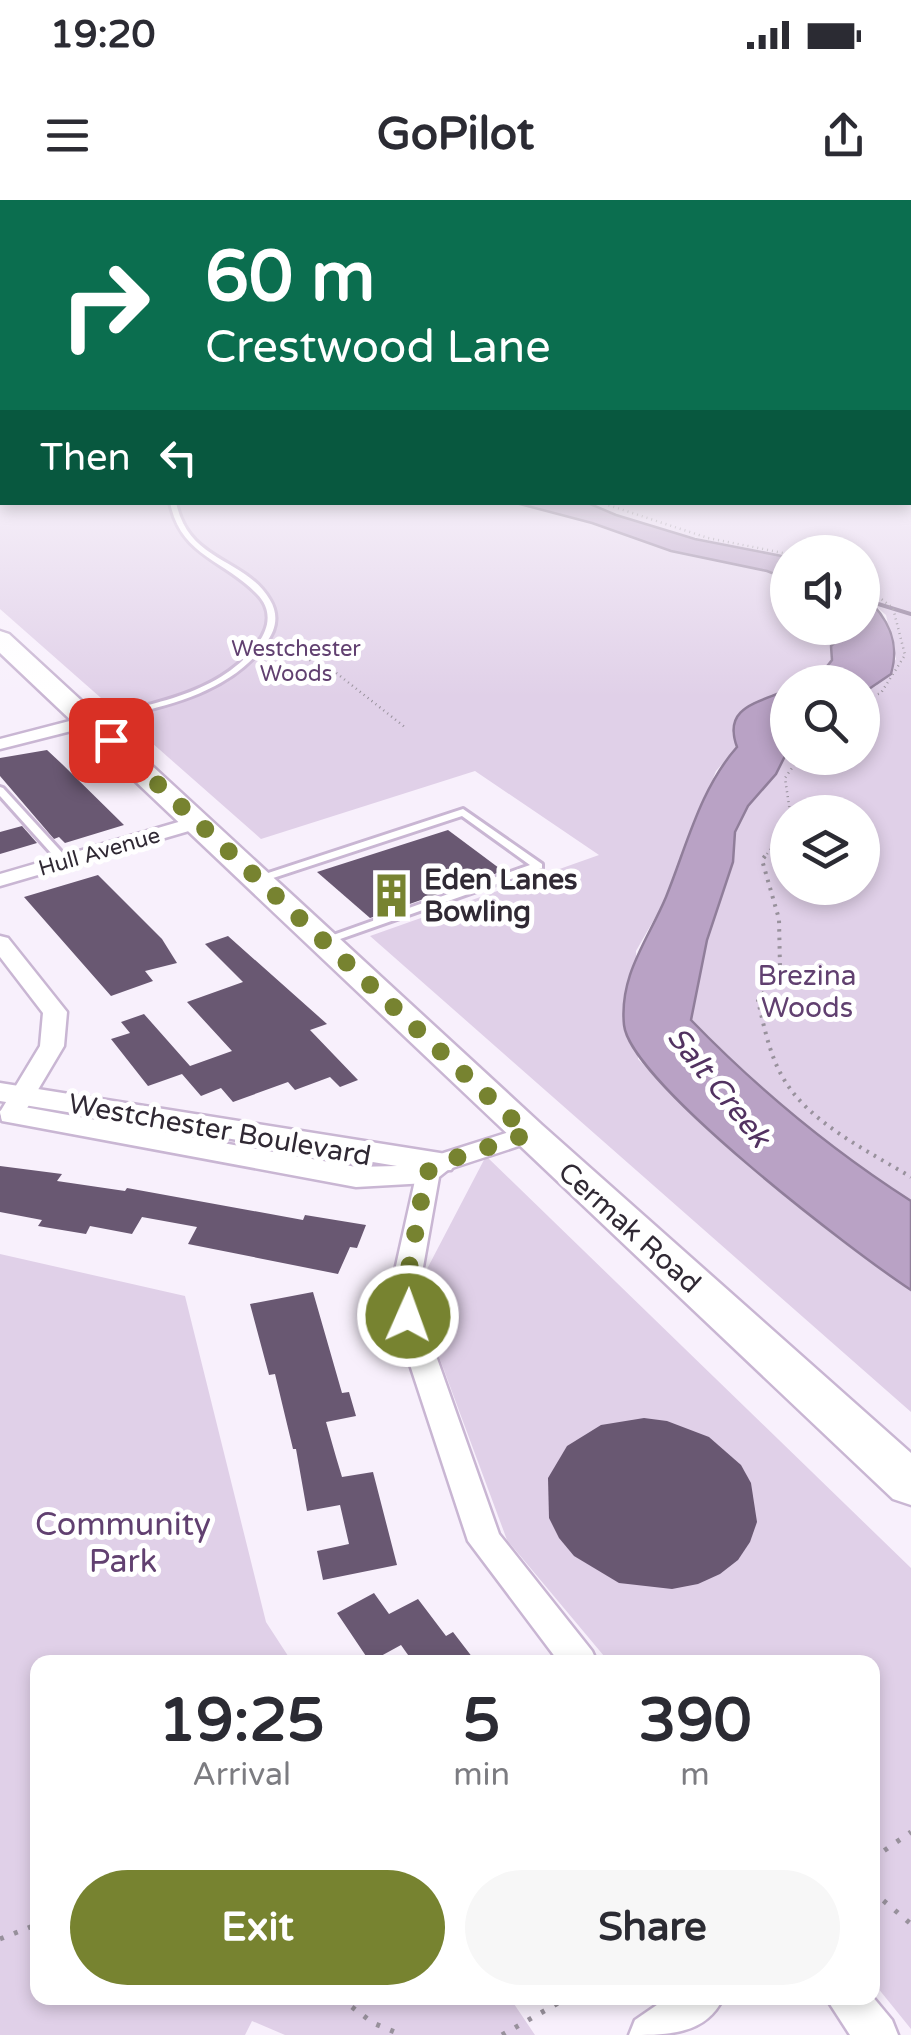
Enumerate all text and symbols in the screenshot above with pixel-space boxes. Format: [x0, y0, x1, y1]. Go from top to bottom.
text: 19:20 [50, 12, 155, 58]
icon: menu [40, 108, 95, 163]
text: GoPilot [377, 108, 534, 162]
icon: share [816, 108, 871, 163]
text: 60 m [205, 236, 375, 320]
icon: right [40, 240, 170, 370]
text: Crestwood Lane [205, 321, 551, 375]
icon: left [151, 430, 206, 485]
text: Then [40, 435, 131, 481]
map controls [770, 535, 880, 905]
button: sound [770, 535, 880, 645]
park label: Westchester Woods [231, 636, 361, 687]
button: search [770, 665, 880, 775]
pin [69, 698, 154, 783]
icon: arrive [84, 713, 139, 768]
button: layers [770, 795, 880, 905]
street label: Hull Avenue [36, 822, 163, 882]
place label: Eden Lanes Bowling [424, 863, 578, 929]
building icon: Eden Lanes Bowling [367, 871, 415, 919]
park label: Brezina Woods [757, 959, 857, 1025]
water label: Salt Creek [659, 1020, 780, 1157]
street label: Westchester Boulevard [66, 1087, 374, 1173]
street label: Cermak Road [551, 1155, 708, 1301]
position arrow [356, 1264, 460, 1368]
park label: Community Park [35, 1506, 211, 1581]
text: 19:25 [158, 1685, 325, 1757]
text: 5 [463, 1685, 500, 1757]
text: 390 [638, 1685, 752, 1757]
text: Arrival [192, 1756, 291, 1794]
text: min [453, 1756, 510, 1794]
text: m [680, 1756, 710, 1794]
button: Exit [70, 1870, 445, 1985]
button: Share [465, 1870, 840, 1985]

